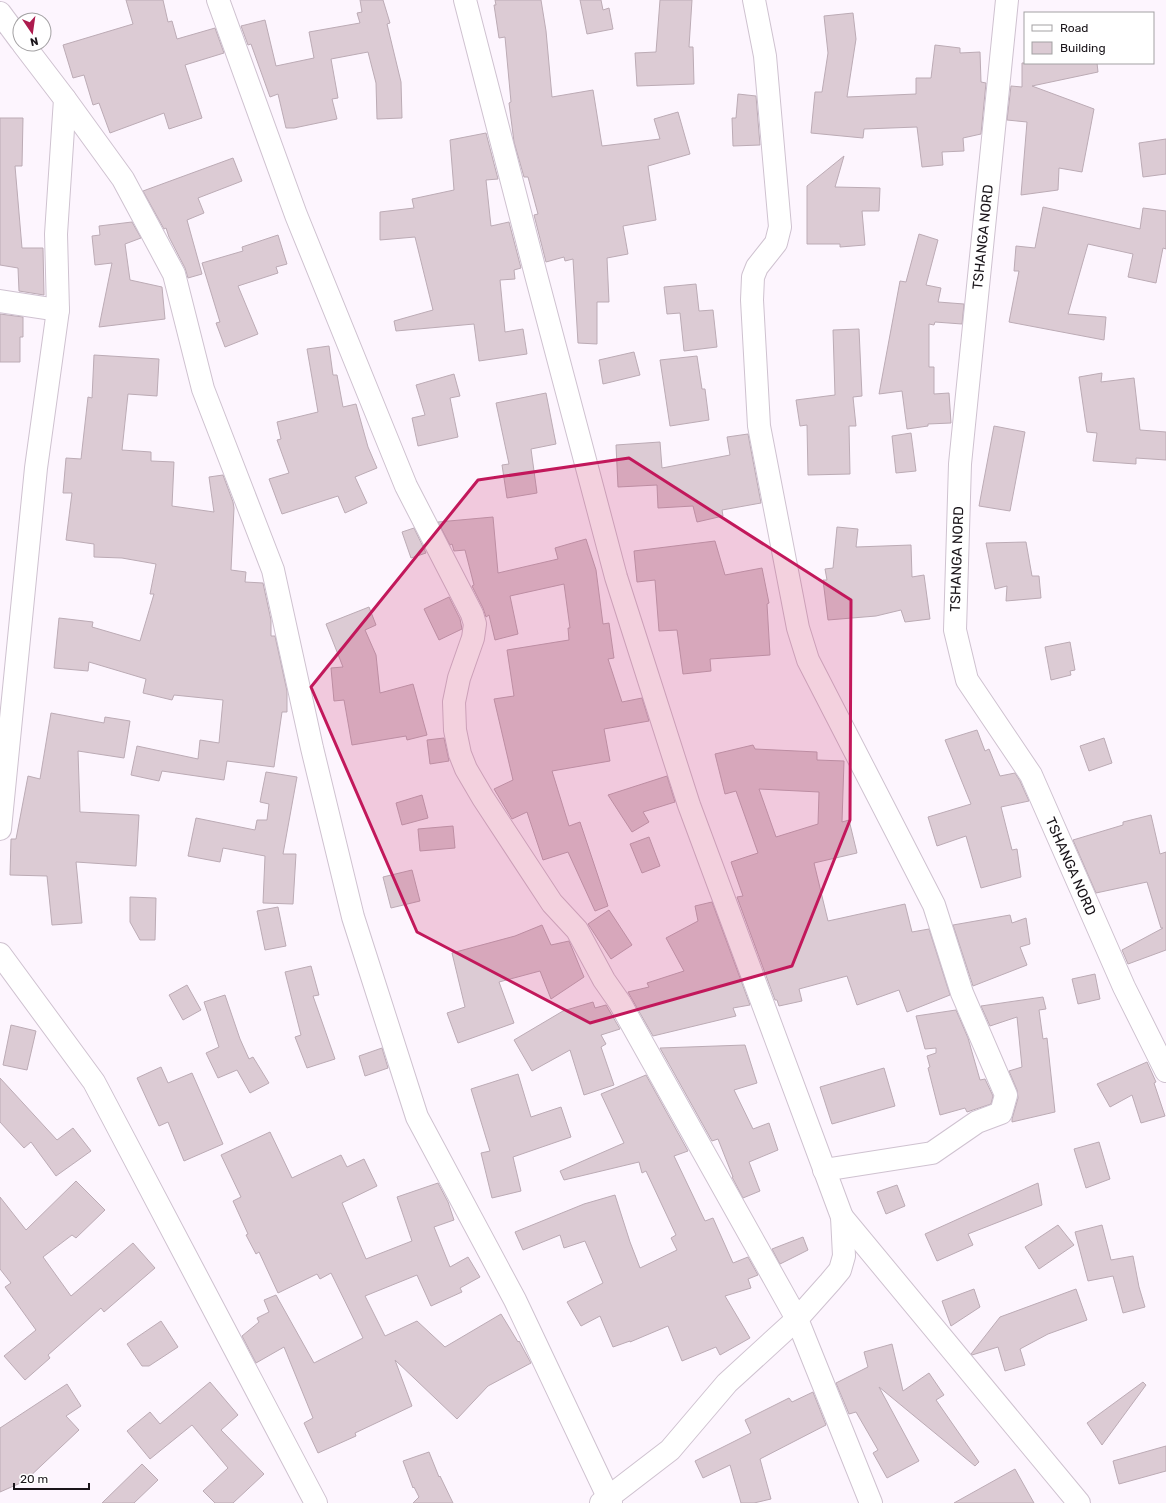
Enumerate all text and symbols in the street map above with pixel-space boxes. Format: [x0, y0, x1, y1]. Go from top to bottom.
north arrow [12, 12, 52, 52]
legend [1024, 12, 1154, 64]
text: Road [1060, 21, 1088, 35]
text: N [29, 34, 39, 48]
text: Building [1060, 41, 1106, 55]
street label: TSHANGA NORD [969, 184, 997, 290]
street label: TSHANGA NORD [947, 506, 967, 612]
street label: TSHANGA NORD [1042, 814, 1100, 918]
scale bar [14, 1465, 89, 1491]
text: 20 m [20, 1472, 48, 1486]

